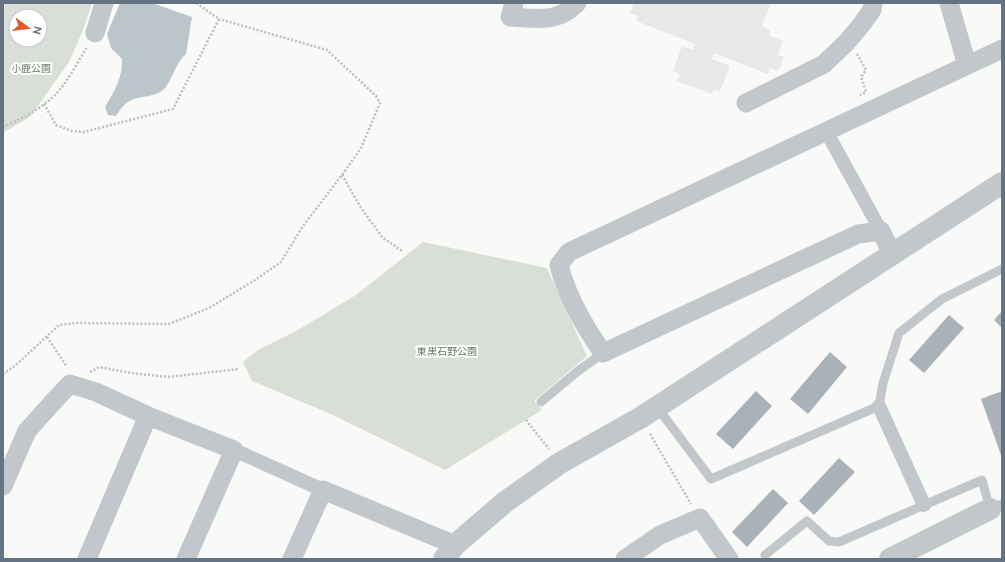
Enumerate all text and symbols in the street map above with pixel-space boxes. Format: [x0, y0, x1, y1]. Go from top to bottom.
north arrow [8, 8, 48, 48]
text: N [31, 25, 45, 36]
park label: 小鹿公園 [11, 63, 51, 74]
park label: 東黒石野公園 [417, 346, 477, 357]

